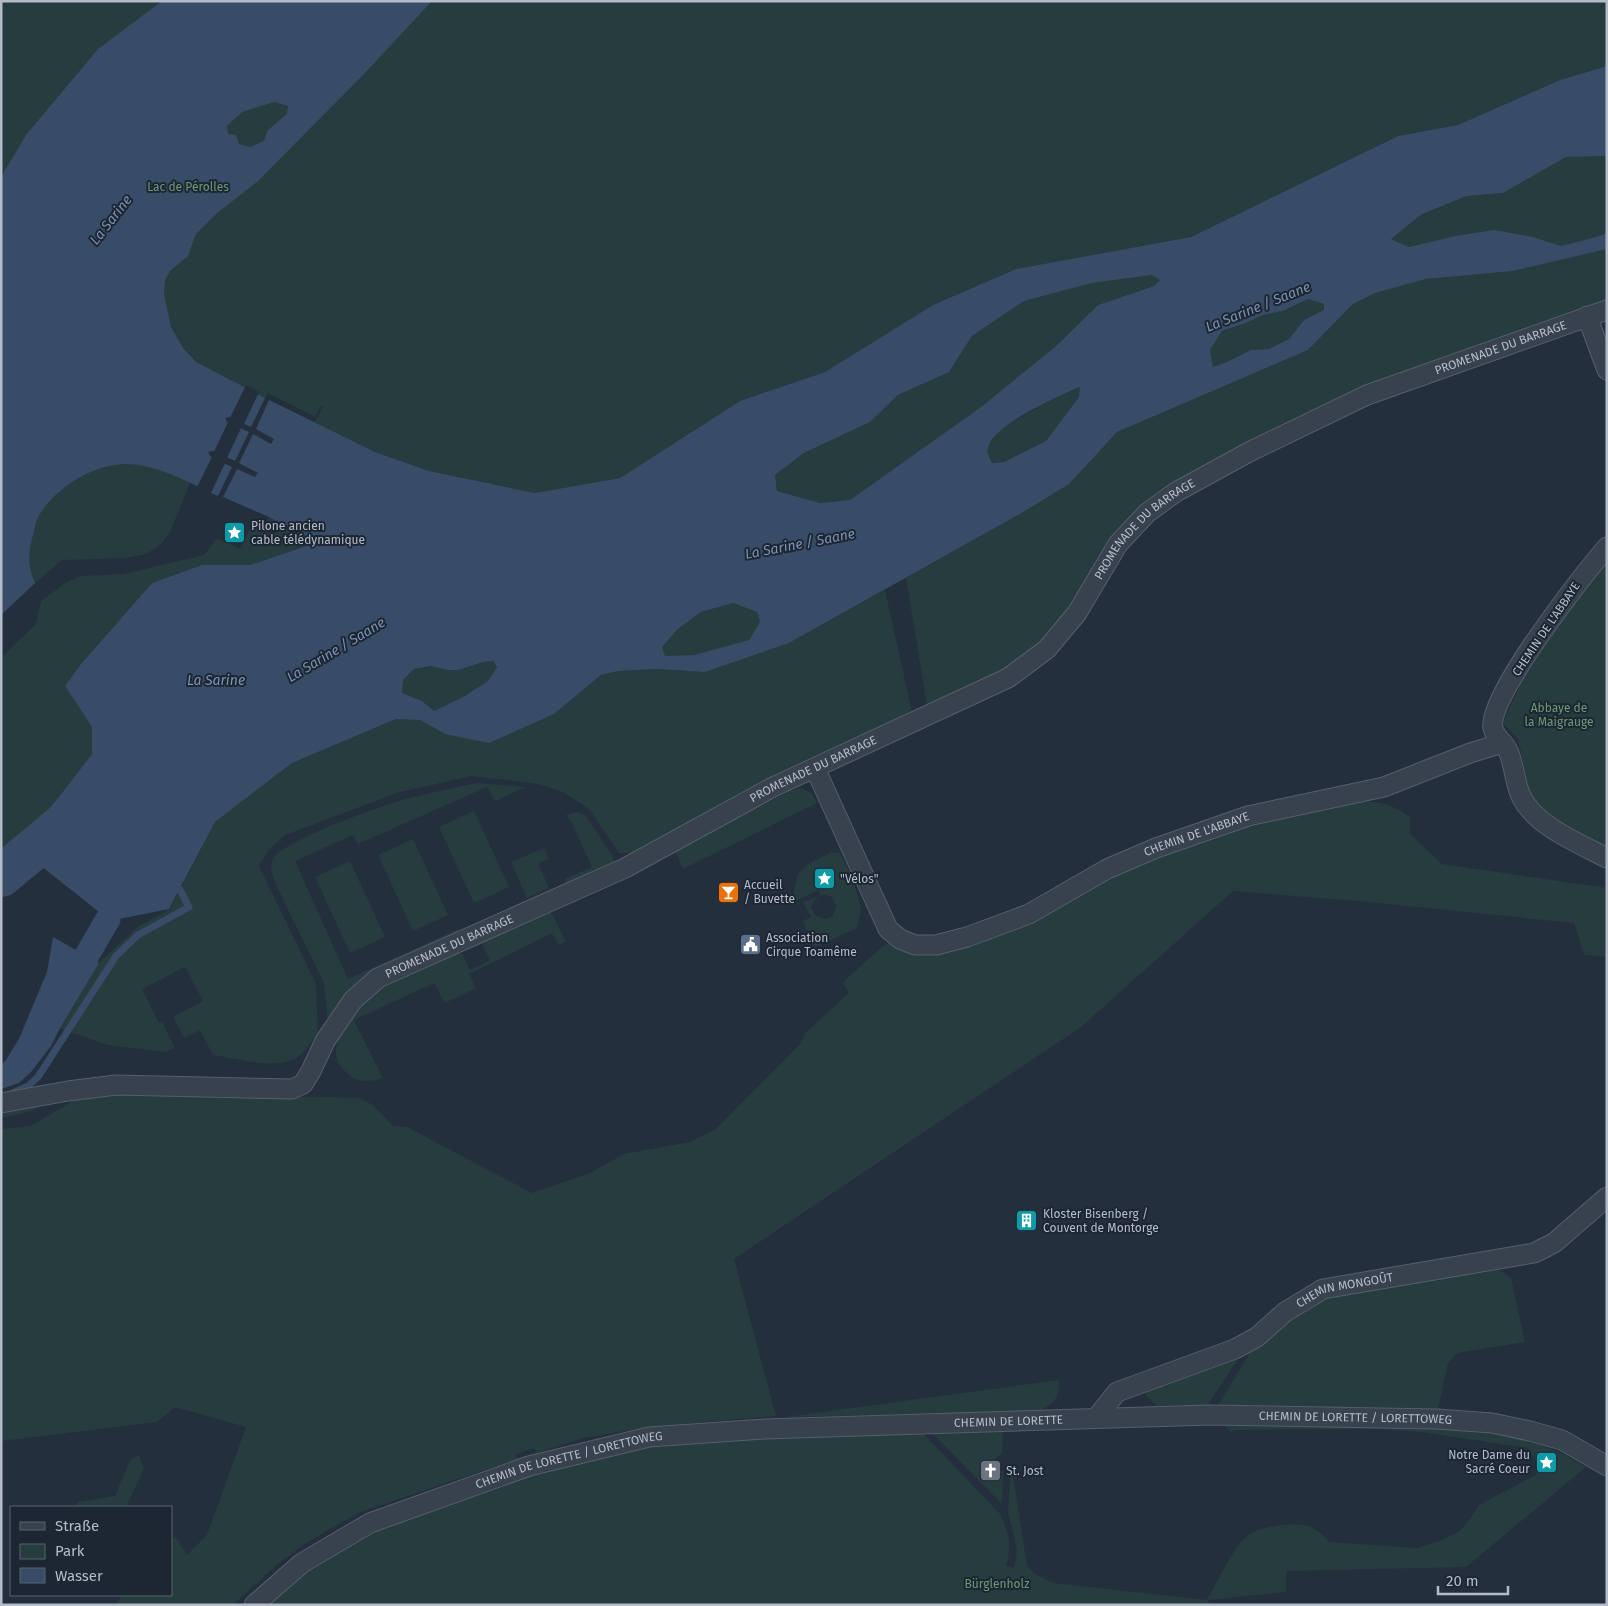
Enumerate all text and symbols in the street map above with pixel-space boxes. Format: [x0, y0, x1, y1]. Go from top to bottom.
park label: Lac de Pérolles [147, 180, 229, 194]
water label: La Sarine [86, 192, 136, 248]
water label: La Sarine / Saane [1203, 278, 1313, 336]
street label: PROMENADE DU BARRAGE [1433, 318, 1568, 377]
street label: PROMENADE DU BARRAGE [1091, 476, 1197, 582]
place label: Pilone ancien cable télédynamique [251, 519, 365, 547]
place icon: Pilone ancien cable télédynamique [223, 521, 247, 545]
water label: La Sarine / Saane [744, 525, 856, 563]
street label: CHEMIN DE L'ABBAYE [1509, 579, 1583, 679]
water label: La Sarine / Saane [284, 614, 388, 686]
water label: La Sarine [187, 672, 245, 689]
park label: Abbaye de la Maigrauge [1525, 701, 1593, 729]
street label: PROMENADE DU BARRAGE [747, 733, 879, 805]
street label: CHEMIN DE L'ABBAYE [1142, 809, 1251, 859]
place icon: "Vélos" [812, 867, 836, 891]
place label: "Vélos" [840, 872, 879, 886]
place label: Accueil / Buvette [744, 878, 795, 906]
bar icon: Accueil / Buvette [716, 880, 740, 904]
street label: PROMENADE DU BARRAGE [383, 912, 516, 981]
place label: Association Cirque Toamême [766, 931, 857, 959]
public building icon: Association Cirque Toamême [738, 933, 762, 957]
place label: Kloster Bisenberg / Couvent de Montorge [1043, 1207, 1159, 1235]
building icon: Kloster Bisenberg / Couvent de Montorge [1015, 1209, 1039, 1233]
street label: CHEMIN MONGOÛT [1293, 1270, 1395, 1311]
street label: CHEMIN DE LORETTE / LORETTOWEG [1259, 1409, 1453, 1427]
street label: CHEMIN DE LORETTE [954, 1413, 1063, 1430]
street label: CHEMIN DE LORETTE / LORETTOWEG [474, 1429, 663, 1492]
place label: Notre Dame du Sacré Coeur [1448, 1448, 1530, 1476]
place icon: Notre Dame du Sacré Coeur [1534, 1450, 1558, 1474]
church icon: St. Jost [978, 1459, 1002, 1483]
place label: St. Jost [1006, 1464, 1044, 1478]
legend [10, 1506, 172, 1596]
text: Straße [55, 1517, 99, 1535]
text: Park [55, 1542, 85, 1560]
scale bar [1438, 1564, 1508, 1596]
text: Wasser [55, 1567, 103, 1585]
text: 20 m [1446, 1572, 1479, 1590]
park label: Bürglenholz [965, 1577, 1029, 1591]

